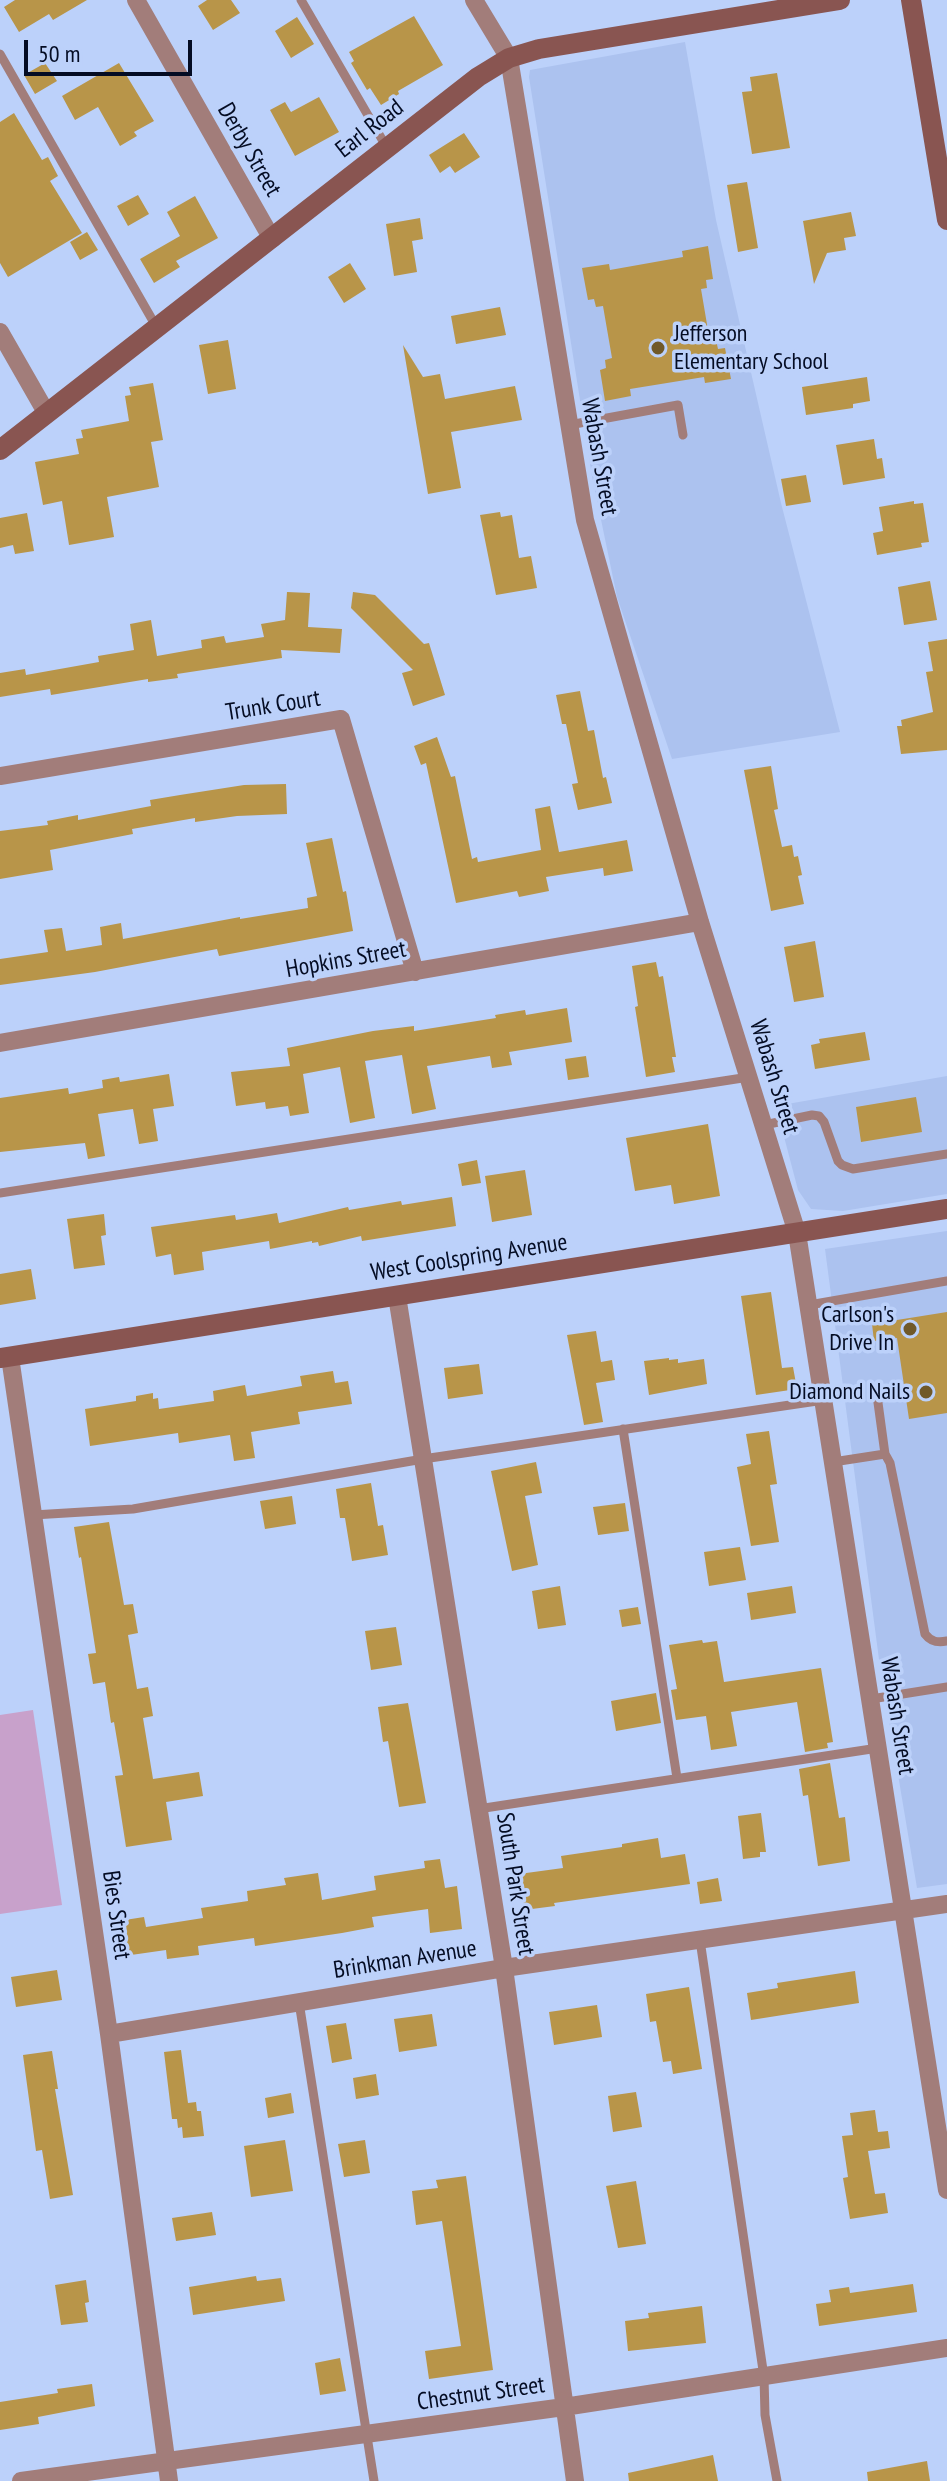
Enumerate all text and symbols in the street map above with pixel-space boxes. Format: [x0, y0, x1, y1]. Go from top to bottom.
scale bar [28, 24, 196, 74]
text: 50 m [38, 38, 80, 69]
street label: Earl Road [330, 94, 410, 164]
street label: Derby Street [211, 98, 287, 202]
place label: Jefferson Elementary School [674, 320, 828, 376]
marker: Jefferson Elementary School [649, 339, 667, 357]
street label: Wabash Street [575, 396, 623, 518]
street label: Trunk Court [224, 684, 322, 728]
street label: Hopkins Street [284, 935, 408, 985]
street label: Wabash Street [743, 1016, 805, 1138]
street label: West Coolspring Avenue [369, 1228, 569, 1288]
place label: Carlson's Drive In [821, 1301, 894, 1357]
marker: Carlson's Drive In [901, 1320, 919, 1338]
place label: Diamond Nails [789, 1378, 910, 1406]
marker: Diamond Nails [917, 1383, 935, 1401]
street label: Wabash Street [874, 1655, 920, 1777]
street label: South Park Street [490, 1811, 540, 1957]
street label: Bies Street [96, 1869, 136, 1961]
street label: Brinkman Avenue [331, 1934, 479, 1986]
street label: Chestnut Street [415, 2371, 547, 2417]

